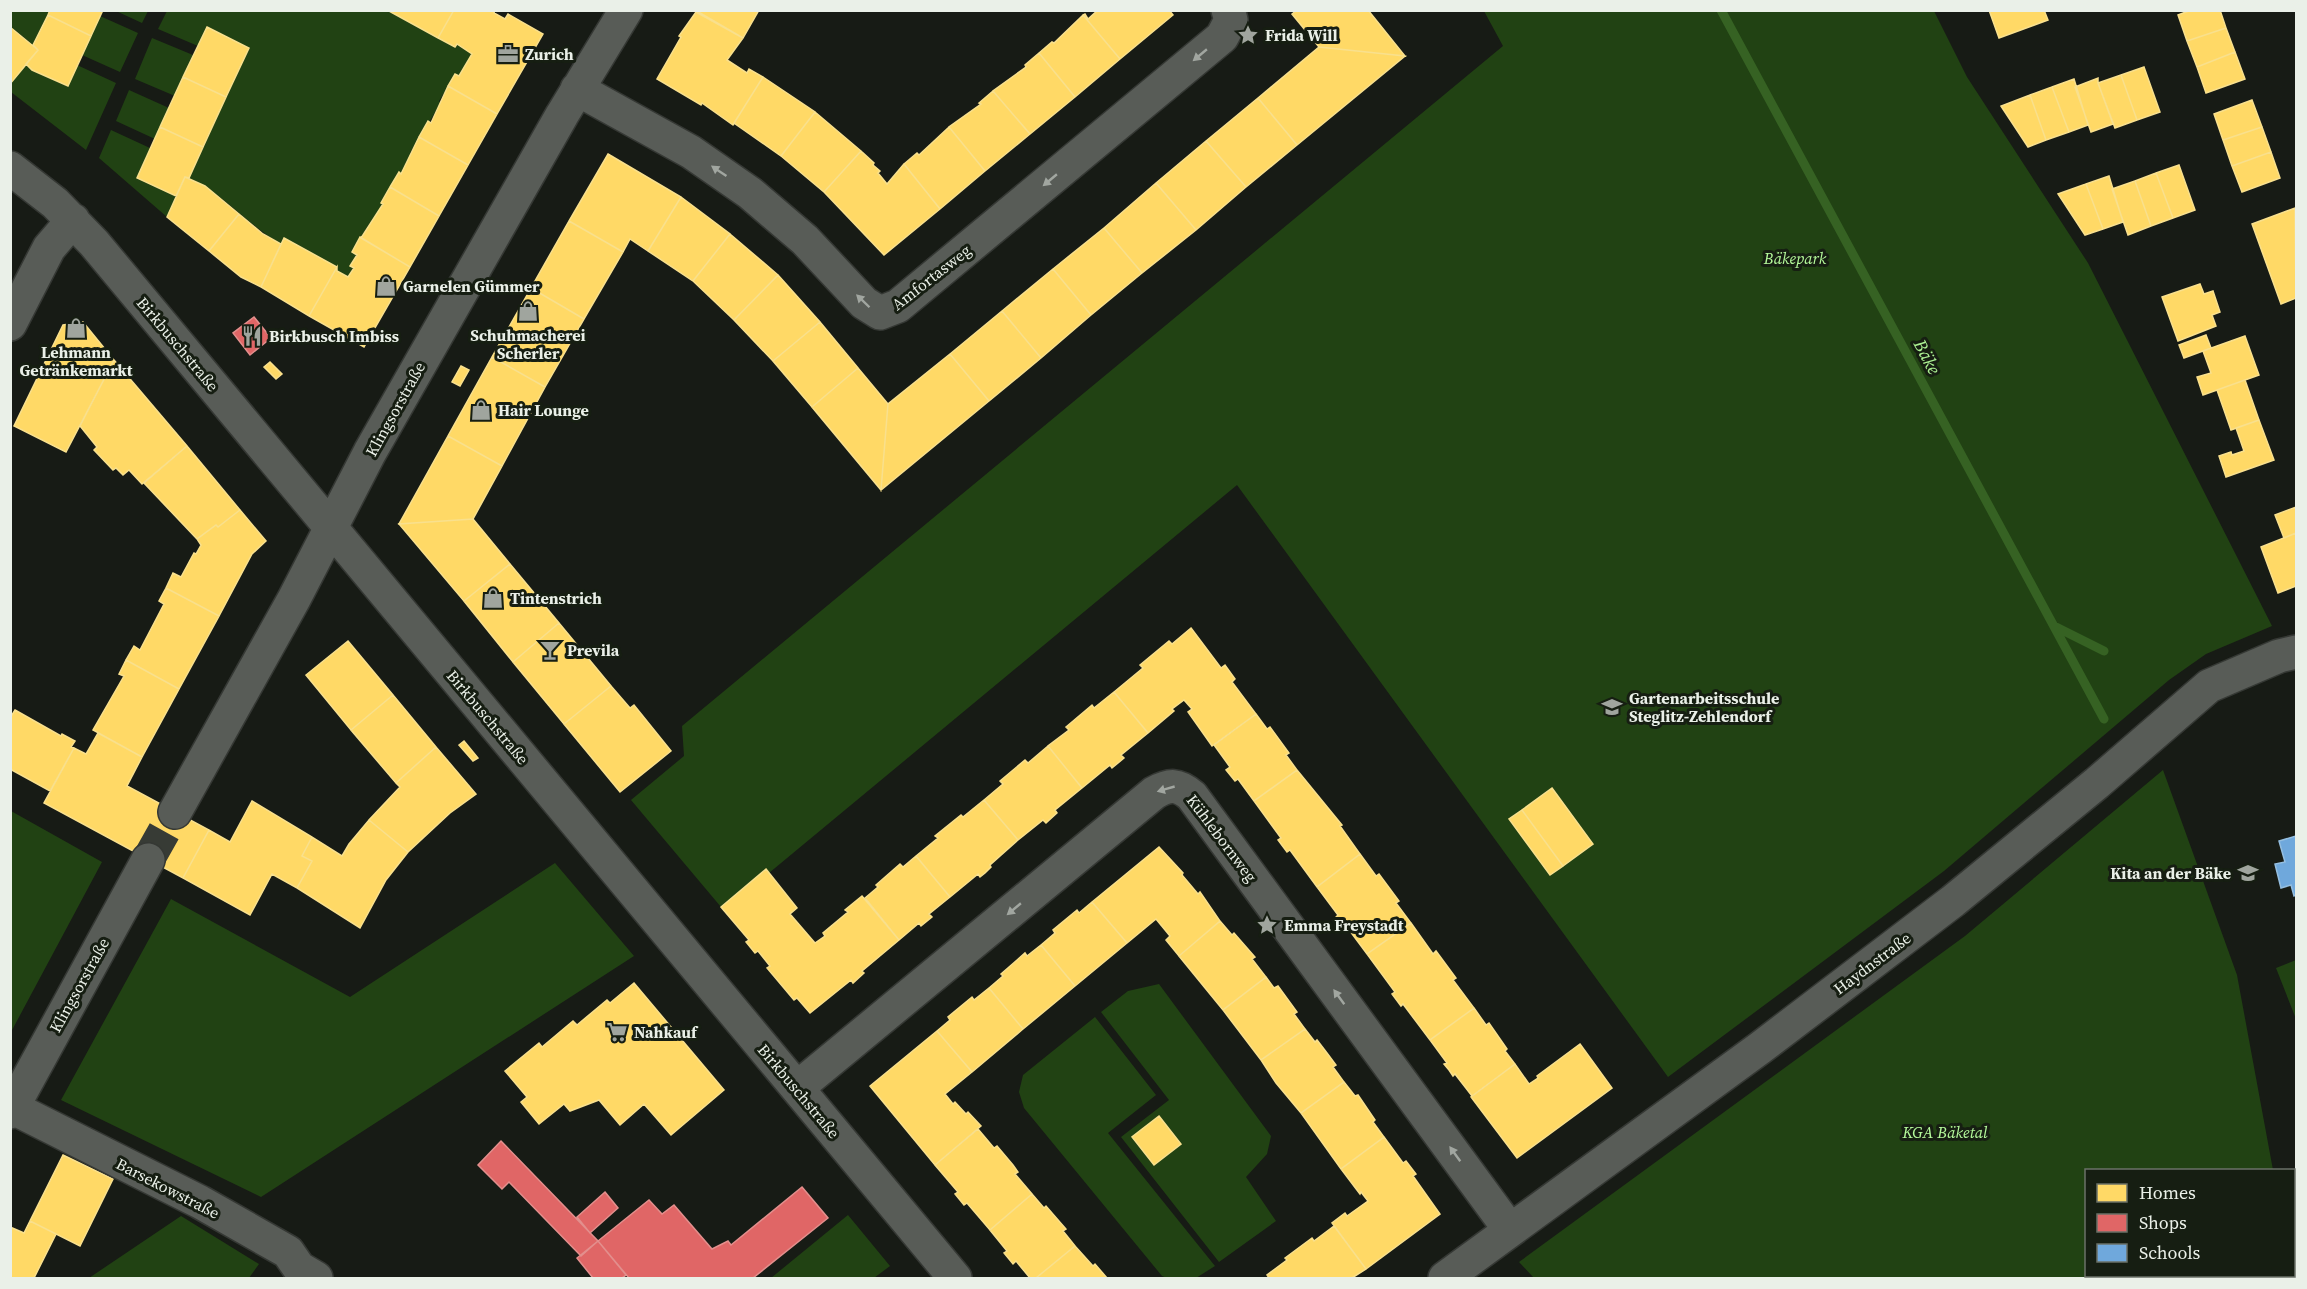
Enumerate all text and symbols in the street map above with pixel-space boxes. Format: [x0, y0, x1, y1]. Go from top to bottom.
place icon: Frida Will [1236, 23, 1260, 47]
place label: Frida Will [1265, 24, 1338, 46]
office icon: Zurich [496, 42, 520, 66]
place label: Zurich [525, 43, 574, 65]
one-way arrow [1192, 49, 1207, 61]
one-way arrow [711, 165, 727, 177]
one-way arrow [1042, 173, 1057, 186]
street label: Amfortasweg [887, 239, 975, 315]
park label: Bäkepark [1763, 247, 1827, 269]
shop icon: Garnelen Gümmer [374, 274, 398, 298]
place label: Garnelen Gümmer [403, 275, 540, 297]
street label: Birkbuschstraße [132, 292, 224, 396]
one-way arrow [856, 294, 871, 308]
shop icon: Schuhmacherei Scherler [516, 299, 540, 323]
shop icon: Lehmann Getränkemarkt [64, 316, 88, 340]
restaurant icon: Birkbusch Imbiss [240, 324, 264, 348]
place label: Schuhmacherei Scherler [470, 324, 586, 364]
place label: Birkbusch Imbiss [269, 325, 399, 347]
water label: Bäke [1907, 334, 1947, 379]
place label: Lehmann Getränkemarkt [20, 341, 133, 381]
street label: Klingsorstraße [360, 358, 430, 460]
shop icon: Hair Lounge [469, 398, 493, 422]
place label: Hair Lounge [498, 399, 589, 421]
shop icon: Tintenstrich [481, 586, 505, 610]
place label: Tintenstrich [510, 587, 602, 609]
bar icon: Previla [538, 638, 562, 662]
place label: Previla [567, 639, 620, 661]
street label: Birkbuschstraße [442, 665, 534, 769]
place label: Gartenarbeitsschule Steglitz-Zehlendorf [1629, 687, 1779, 727]
school or university icon: Gartenarbeitsschule Steglitz-Zehlendorf [1600, 695, 1624, 719]
one-way arrow [1157, 785, 1175, 794]
street label: Kühlebornweg [1182, 790, 1262, 886]
school or university icon: Kita an der Bäke [2236, 861, 2260, 885]
place label: Kita an der Bäke [2110, 862, 2231, 884]
one-way arrow [1006, 902, 1022, 915]
place icon: Emma Freystadt [1255, 913, 1279, 937]
place label: Emma Freystadt [1284, 914, 1404, 936]
street label: Haydnstraße [1829, 927, 1915, 999]
street label: Klingsorstraße [44, 934, 114, 1036]
one-way arrow [1334, 989, 1346, 1004]
supermarket icon: Nahkauf [605, 1020, 629, 1044]
place label: Nahkauf [634, 1021, 699, 1043]
street label: Birkbuschstraße [753, 1039, 845, 1143]
park label: KGA Bäketal [1901, 1121, 1988, 1143]
one-way arrow [1449, 1147, 1461, 1162]
street label: Barsekowstraße [112, 1152, 224, 1224]
legend [2085, 1169, 2295, 1277]
text: Homes [2139, 1180, 2196, 1205]
text: Shops [2139, 1210, 2187, 1235]
text: Schools [2139, 1240, 2201, 1265]

